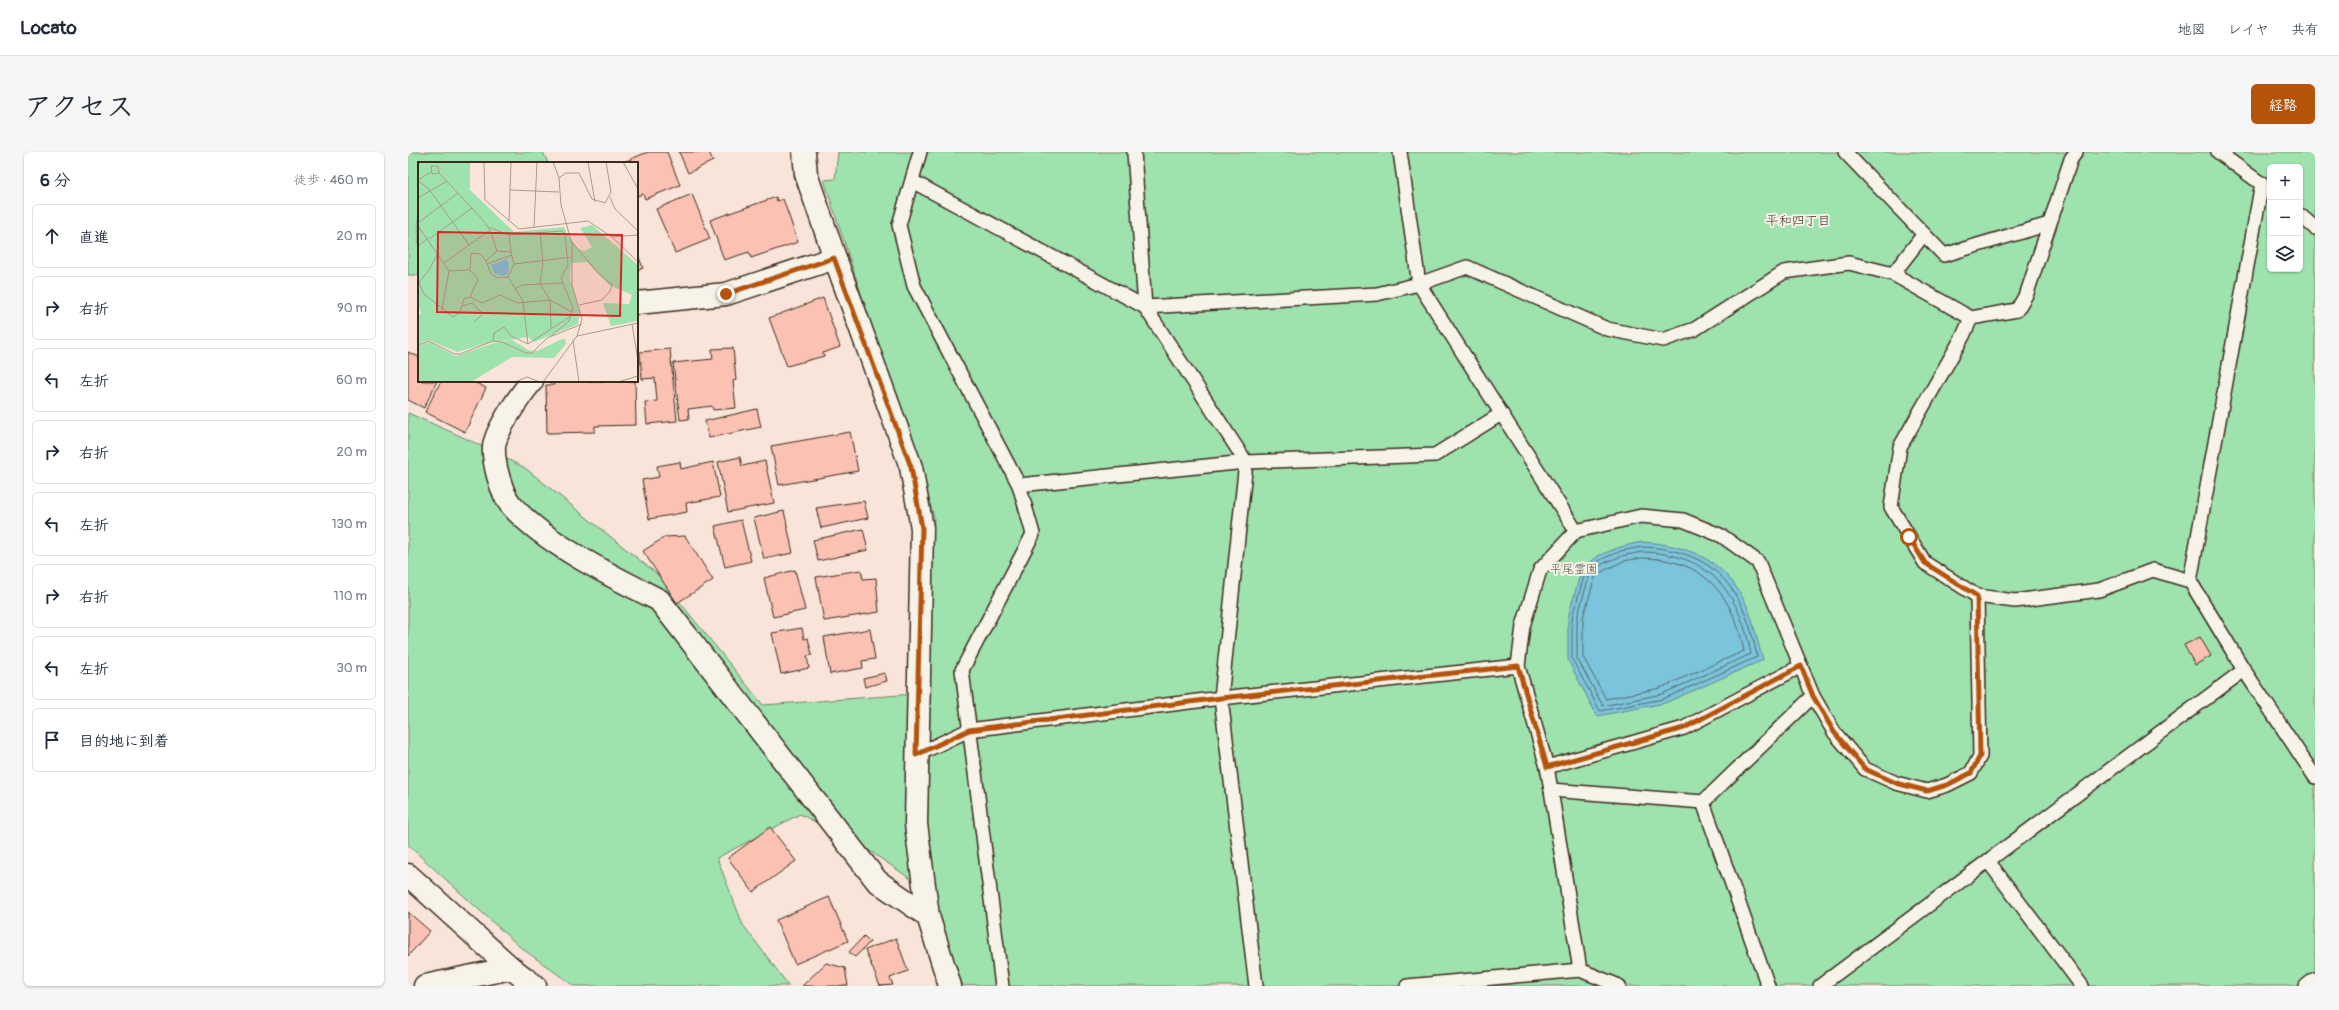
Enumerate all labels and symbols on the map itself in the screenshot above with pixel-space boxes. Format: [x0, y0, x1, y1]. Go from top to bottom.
inset map [418, 162, 638, 382]
district label: 平和四丁目 [1765, 213, 1831, 229]
route end [717, 285, 735, 303]
route start [1900, 528, 1918, 546]
park label: 平尾霊園 [1550, 562, 1598, 577]

